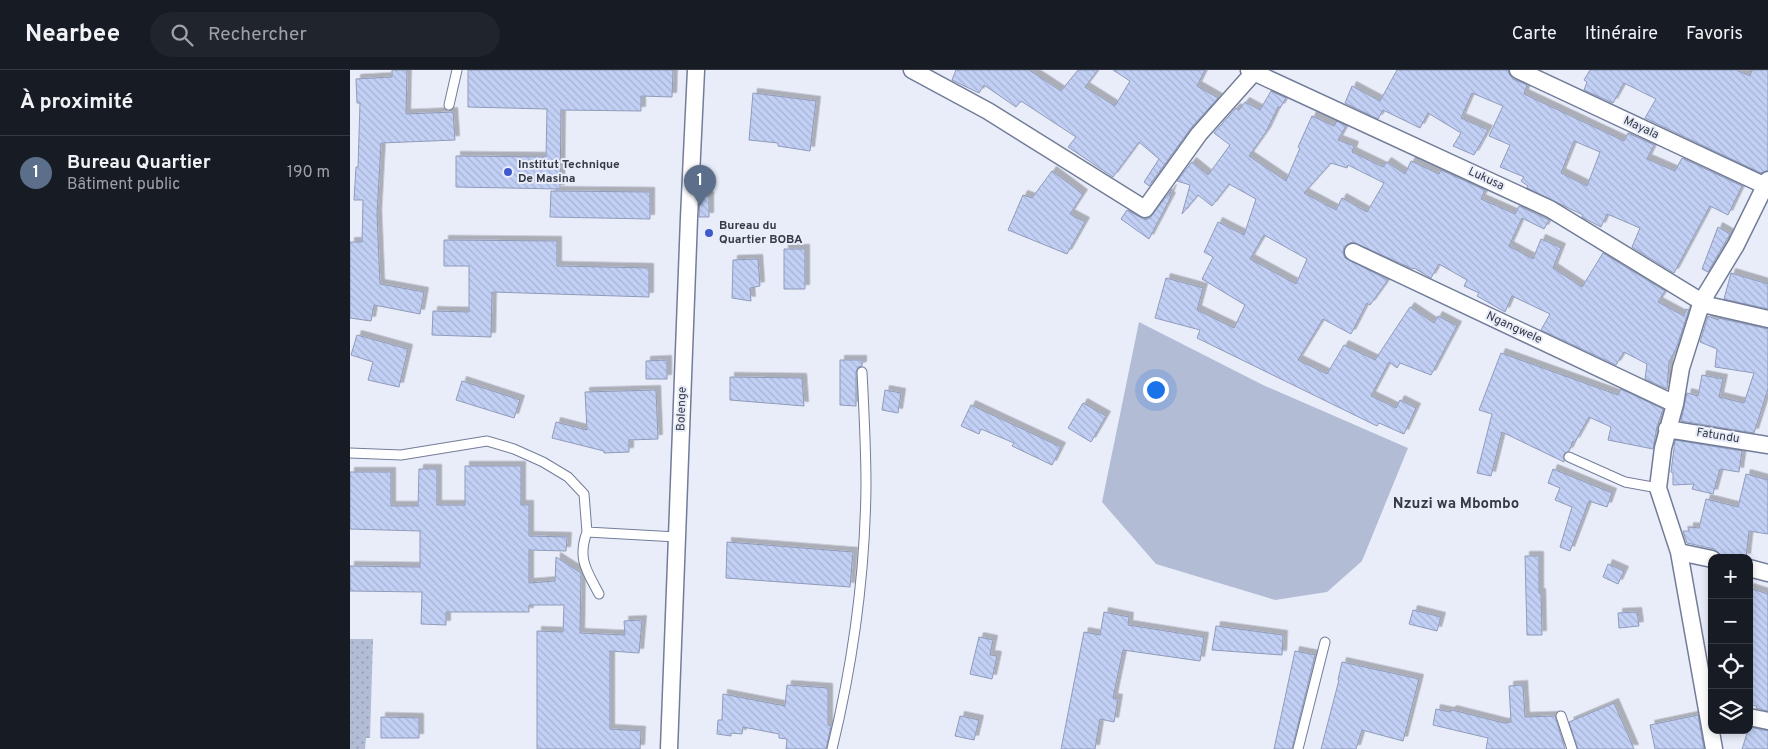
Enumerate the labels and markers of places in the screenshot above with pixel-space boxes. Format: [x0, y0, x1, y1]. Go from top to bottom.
place label: Institut Technique De Masina [518, 157, 620, 187]
pin: 1 [684, 165, 716, 206]
marker: Institut Technique De Masina [502, 166, 514, 178]
place label: Bureau du Quartier BOBA [719, 218, 803, 248]
marker: Bureau du Quartier BOBA [703, 227, 715, 239]

